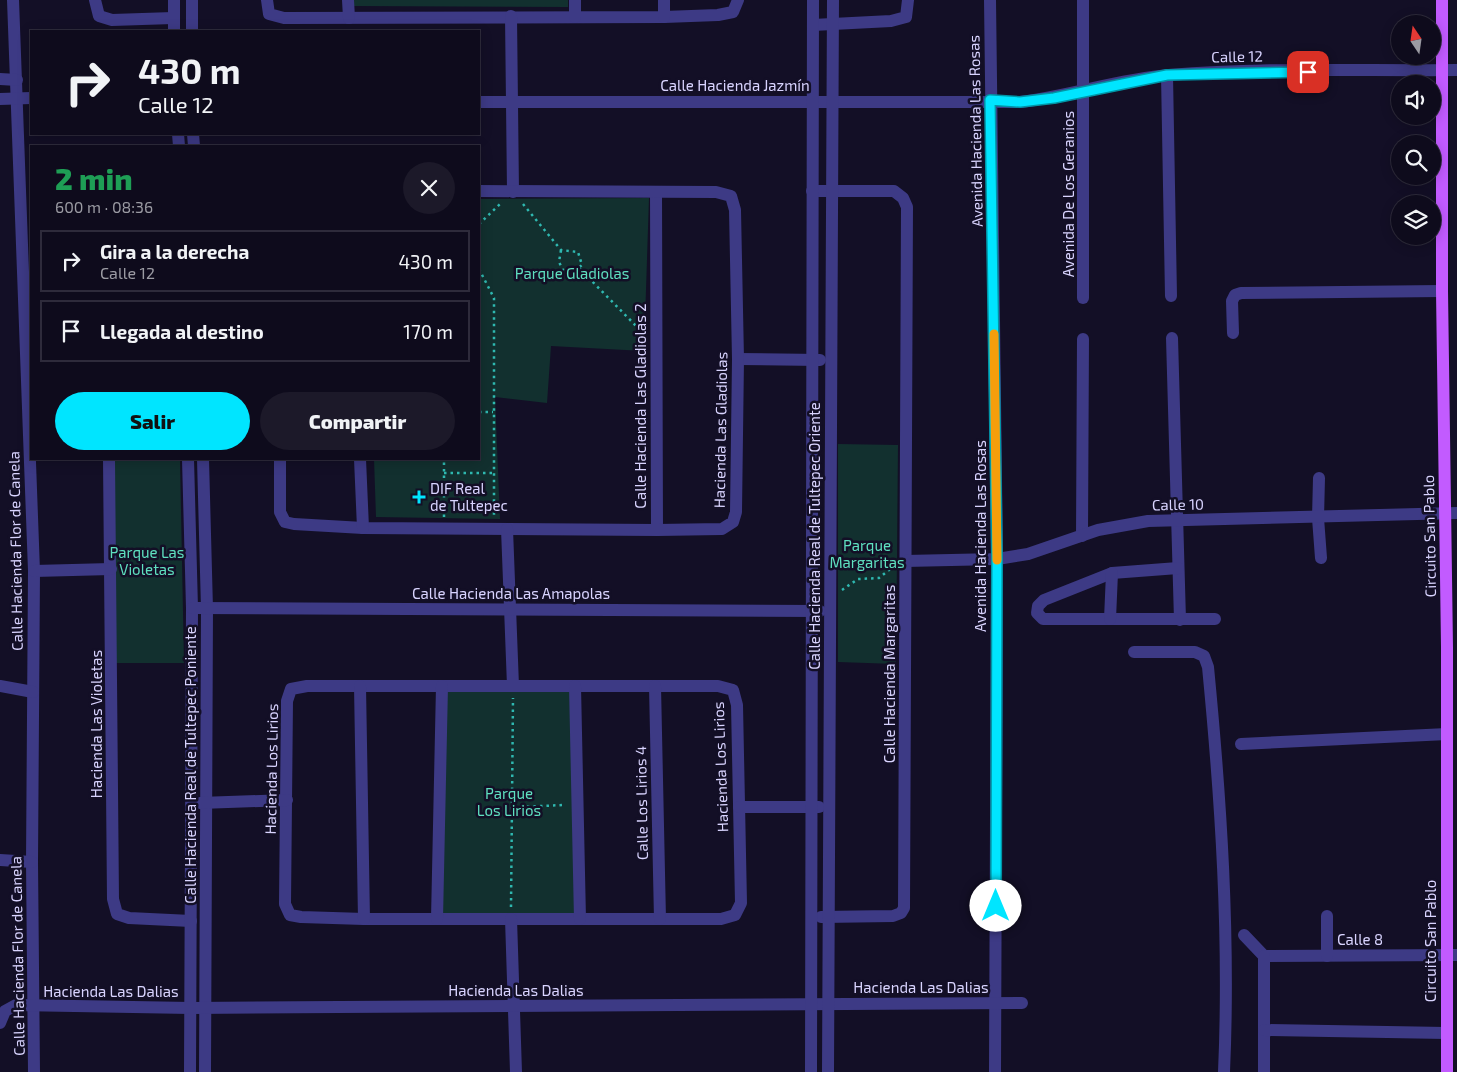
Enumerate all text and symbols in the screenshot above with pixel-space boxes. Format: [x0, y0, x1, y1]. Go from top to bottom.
north arrow [1391, 15, 1441, 65]
map controls [1391, 15, 1441, 245]
street label: Avenida Hacienda Las Rosas [964, 35, 986, 227]
street label: Calle 12 [1211, 47, 1263, 65]
text: 430 m [138, 49, 241, 91]
icon: right [55, 50, 120, 115]
pin [1287, 51, 1329, 93]
icon: arrive [1294, 58, 1322, 86]
button: sound [1391, 75, 1441, 125]
street label: Calle Hacienda Jazmín [660, 76, 810, 94]
text: Calle 12 [138, 91, 214, 117]
street label: Avenida De Los Geranios [1059, 111, 1077, 277]
button: search [1391, 135, 1441, 185]
text: 2 min [55, 160, 133, 196]
button: close [403, 162, 455, 214]
button: layers [1391, 195, 1441, 245]
text: 600 m · 08:36 [55, 197, 153, 216]
text: Gira a la derecha [100, 240, 249, 263]
icon: right [57, 247, 85, 275]
text: 430 m [398, 250, 453, 273]
text: Calle 12 [100, 263, 155, 282]
park label: Parque Gladiolas [515, 264, 629, 282]
street label: Calle Hacienda Las Gladiolas 2 [631, 303, 649, 509]
icon: arrive [57, 317, 85, 345]
text: Llegada al destino [100, 320, 264, 343]
text: 170 m [403, 320, 453, 343]
street label: Hacienda Las Gladiolas [710, 352, 730, 508]
button: Salir [55, 392, 250, 450]
button: Compartir [260, 392, 455, 450]
street label: Calle Hacienda Real de Tultepec Oriente [805, 402, 823, 670]
street label: Avenida Hacienda Las Rosas [971, 440, 989, 632]
street label: Calle Hacienda Flor de Canela [4, 451, 26, 651]
street label: Circuito San Pablo [1419, 475, 1439, 597]
place label: DIF Real de Tultepec [430, 479, 508, 514]
marker: DIF Real de Tultepec [412, 490, 426, 504]
street label: Calle 10 [1152, 495, 1204, 513]
park label: Parque Margaritas [829, 536, 905, 571]
park label: Parque Las Violetas [110, 543, 184, 578]
street label: Calle Hacienda Las Amapolas [412, 584, 610, 602]
street label: Calle Hacienda Margaritas [880, 585, 898, 763]
street label: Calle Hacienda Real de Tultepec Poniente [181, 626, 199, 904]
street label: Hacienda Las Violetas [87, 650, 105, 798]
street label: Hacienda Los Lirios [709, 701, 731, 833]
street label: Hacienda Los Lirios [261, 703, 281, 835]
street label: Calle Los Lirios 4 [631, 746, 651, 860]
park label: Parque Los Lirios [477, 784, 541, 819]
street label: Calle Hacienda Flor de Canela [6, 856, 28, 1056]
position arrow [969, 879, 1021, 931]
street label: Circuito San Pablo [1421, 880, 1439, 1002]
street label: Calle 8 [1337, 930, 1383, 948]
street label: Hacienda Las Dalias [853, 978, 989, 996]
street label: Hacienda Las Dalias [448, 981, 584, 999]
street label: Hacienda Las Dalias [43, 982, 179, 1000]

